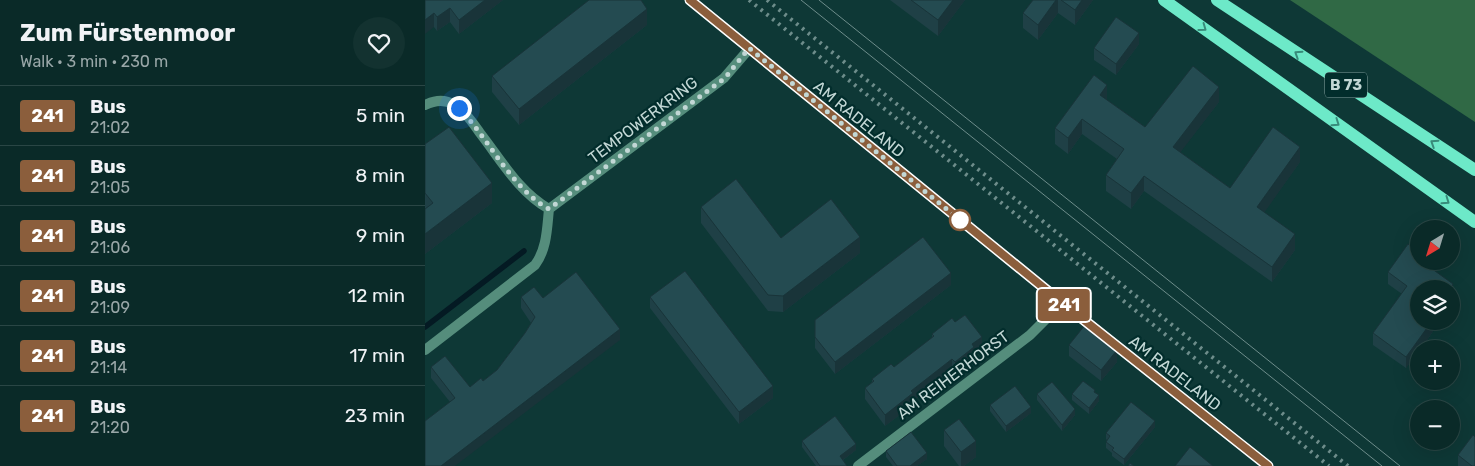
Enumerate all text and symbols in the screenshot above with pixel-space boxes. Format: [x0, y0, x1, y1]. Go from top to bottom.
button: heart [353, 17, 405, 69]
text: Zum Fürstenmoor [20, 19, 235, 47]
one-way arrow [1197, 22, 1207, 31]
one-way arrow [1295, 51, 1304, 61]
text: Walk · 3 min · 230 m [20, 52, 168, 71]
road number: B 73 [1325, 72, 1367, 98]
street label: TEMPOWERKRING [585, 73, 701, 167]
street label: AM RADELAND [810, 77, 908, 161]
text: Bus [90, 95, 126, 118]
your location [447, 96, 472, 121]
text: 5 min [356, 104, 405, 127]
text: 241 [31, 105, 64, 127]
one-way arrow [1330, 117, 1339, 126]
text: 21:02 [90, 118, 130, 137]
one-way arrow [1431, 140, 1440, 150]
text: Bus [90, 155, 126, 178]
text: 8 min [355, 164, 405, 187]
text: 241 [31, 165, 64, 187]
text: 21:05 [90, 178, 130, 197]
one-way arrow [1440, 195, 1449, 204]
unlabelled marker [949, 209, 971, 231]
text: Bus [90, 215, 126, 238]
north arrow [1410, 220, 1460, 270]
map controls [1410, 220, 1460, 450]
text: 9 min [356, 224, 405, 247]
text: 241 [31, 225, 64, 247]
text: 21:06 [90, 238, 130, 257]
text: Bus [90, 275, 126, 298]
button: layers [1410, 280, 1460, 330]
text: 12 min [348, 284, 405, 307]
text: 241 [31, 285, 64, 307]
line badge: 241 [1035, 289, 1093, 321]
text: 241 [1048, 294, 1080, 316]
text: 21:09 [90, 298, 130, 317]
street label: AM REIHERHORST [893, 327, 1013, 423]
street label: AM RADELAND [1125, 331, 1225, 415]
text: Bus [90, 335, 126, 358]
button: + [1410, 340, 1460, 390]
text: 17 min [349, 344, 405, 367]
text: 241 [31, 345, 64, 367]
text: 21:14 [90, 358, 127, 377]
text: Bus [90, 395, 126, 418]
button: − [1410, 400, 1460, 450]
text: 23 min [345, 404, 405, 427]
text: 241 [31, 405, 64, 427]
text: 21:20 [90, 418, 130, 437]

